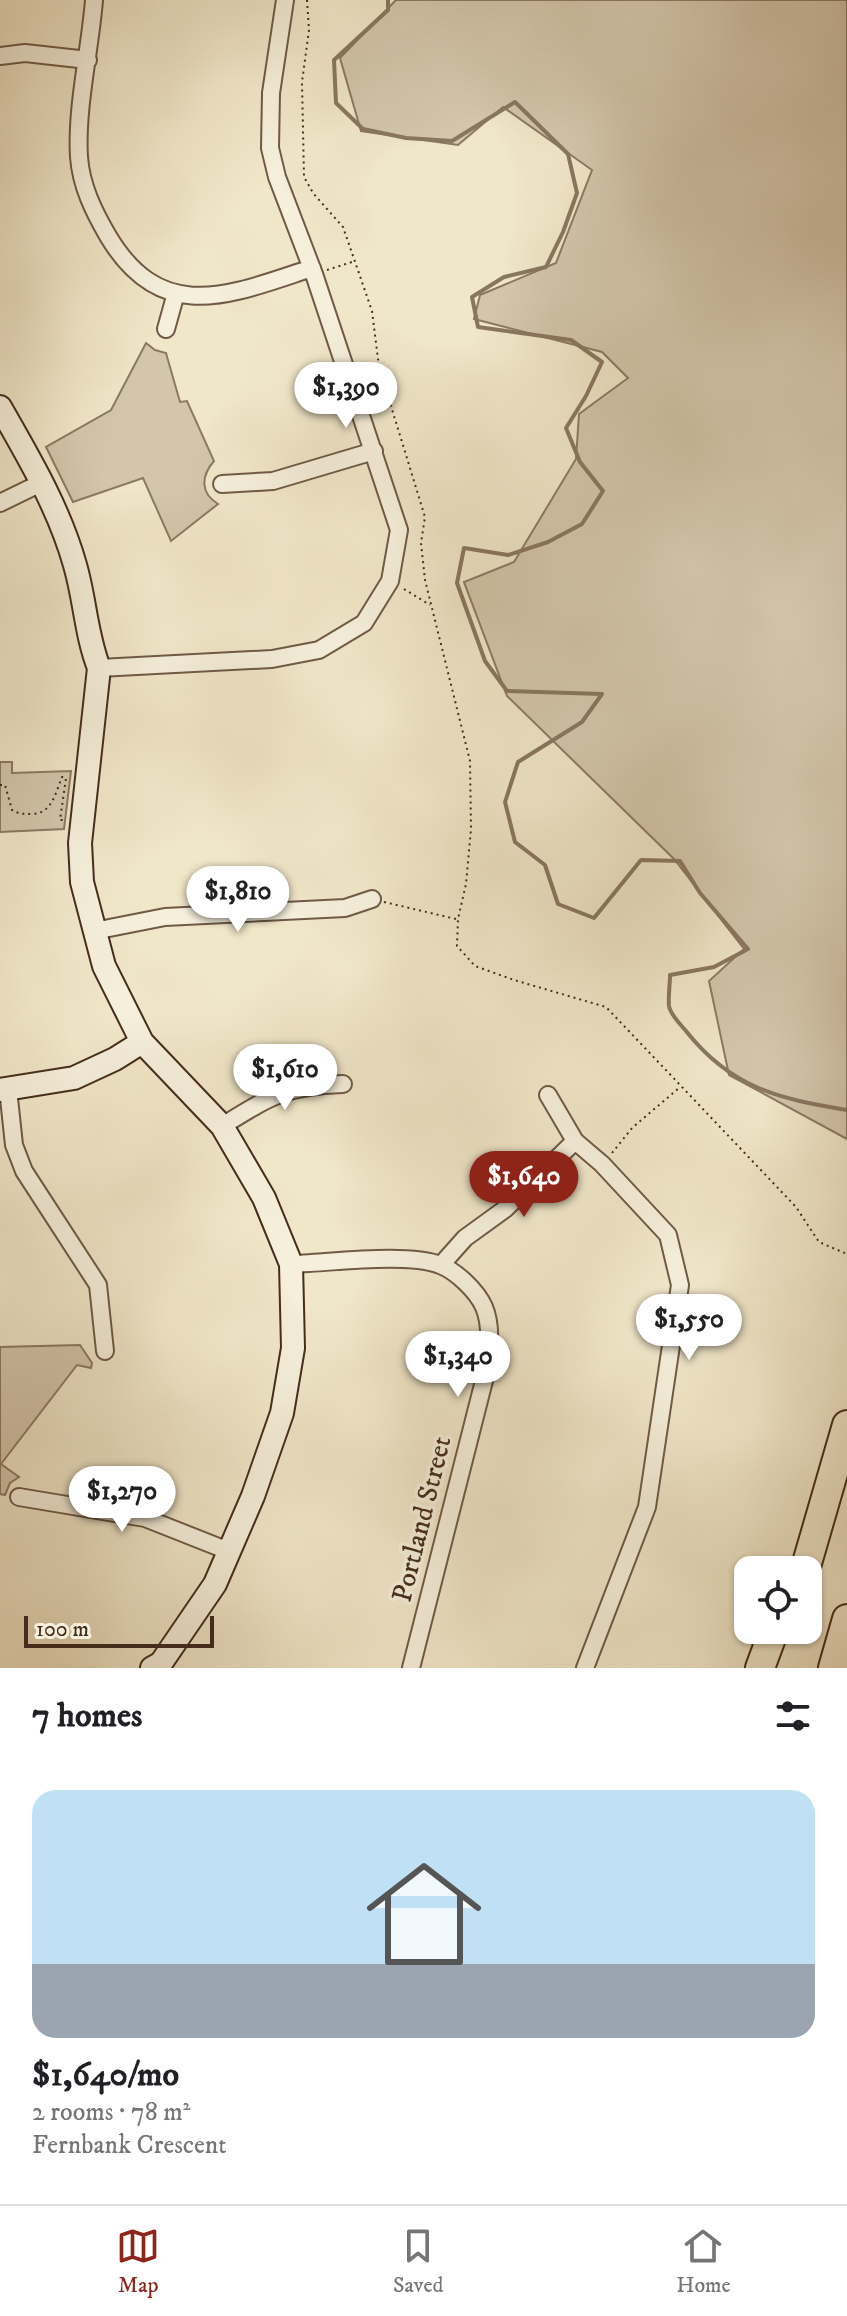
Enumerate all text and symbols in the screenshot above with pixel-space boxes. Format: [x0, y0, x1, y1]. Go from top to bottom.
pin: $1,390 [281, 362, 411, 430]
text: $1,390 [312, 371, 380, 404]
pin: $1,810 [173, 866, 303, 934]
text: $1,810 [204, 875, 272, 908]
pin: $1,610 [220, 1044, 350, 1112]
text: $1,610 [251, 1053, 319, 1086]
pin: $1,640 [459, 1151, 589, 1219]
text: $1,640 [487, 1160, 561, 1193]
pin: $1,550 [624, 1294, 754, 1362]
text: $1,550 [654, 1303, 724, 1336]
pin: $1,340 [393, 1331, 523, 1399]
text: $1,340 [423, 1340, 493, 1373]
street label: Portland Street [384, 1432, 460, 1606]
pin: $1,270 [57, 1466, 187, 1534]
text: $1,270 [87, 1475, 157, 1508]
map controls [734, 1556, 822, 1644]
button: locate [734, 1556, 822, 1644]
scale bar [24, 1612, 214, 1648]
text: 100 m [36, 1616, 89, 1643]
icon: filters [771, 1694, 815, 1738]
text: 7 homes [32, 1695, 142, 1737]
icon: home [352, 1842, 496, 1986]
text: $1,640/mo [32, 2054, 179, 2096]
text: 2 rooms · 78 m² [32, 2096, 190, 2129]
text: Fernbank Crescent [32, 2129, 227, 2162]
tab: Map [116, 2224, 160, 2299]
tab: Saved [393, 2224, 444, 2299]
tab: Home [676, 2224, 731, 2299]

